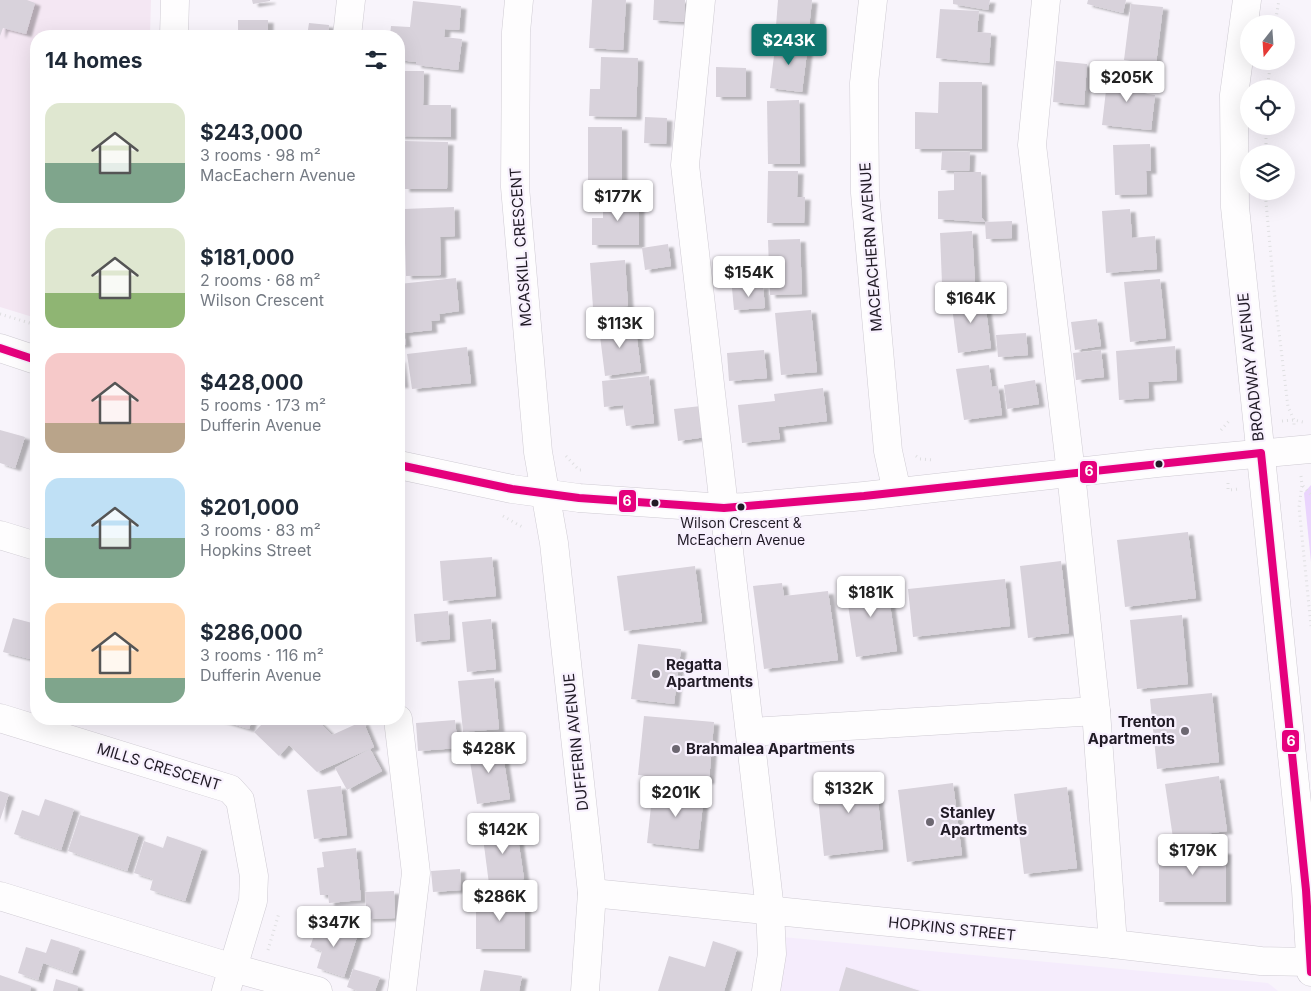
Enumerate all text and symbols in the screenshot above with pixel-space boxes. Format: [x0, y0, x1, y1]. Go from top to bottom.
north arrow [1240, 15, 1295, 70]
map controls [1240, 15, 1295, 200]
pin: $243K [754, 23, 824, 66]
text: $243K [763, 30, 815, 50]
icon: filters [362, 46, 390, 74]
text: 14 homes [45, 48, 143, 73]
pin: $205K [1092, 61, 1162, 103]
text: $205K [1100, 67, 1154, 87]
button: locate [1240, 80, 1295, 135]
text: $243,000 [200, 120, 303, 145]
icon: home [85, 123, 145, 183]
text: 3 rooms · 98 m² [200, 145, 321, 165]
button: layers [1240, 145, 1295, 200]
street label: MACEACHERN AVENUE [855, 162, 886, 332]
text: MacEachern Avenue [200, 165, 356, 185]
street label: MCASKILL CRESCENT [505, 167, 536, 327]
pin: $177K [583, 180, 653, 222]
text: $177K [594, 186, 642, 206]
text: $181,000 [200, 245, 294, 270]
icon: home [85, 248, 145, 308]
pin: $154K [714, 256, 784, 298]
text: $154K [724, 262, 774, 282]
text: 2 rooms · 68 m² [200, 270, 321, 290]
pin: $164K [936, 282, 1006, 324]
text: $164K [946, 288, 996, 308]
text: Wilson Crescent [200, 290, 324, 310]
street label: BROADWAY AVENUE [1233, 292, 1268, 442]
pin: $113K [585, 306, 655, 349]
text: $113K [597, 313, 643, 333]
text: $428,000 [200, 370, 303, 395]
icon: home [85, 373, 145, 433]
text: 5 rooms · 173 m² [200, 395, 326, 415]
text: Dufferin Avenue [200, 415, 321, 435]
unlabelled marker [1154, 459, 1164, 469]
line badge: 6 [1079, 460, 1098, 484]
text: 6 [1084, 462, 1094, 479]
line badge: 6 [618, 489, 637, 513]
text: 6 [622, 492, 632, 509]
text: $201,000 [200, 495, 299, 520]
icon: home [85, 498, 145, 558]
unlabelled marker [650, 498, 660, 508]
marker: Wilson Crescent & McEachern Avenue [736, 502, 746, 512]
place label: Wilson Crescent & McEachern Avenue [677, 514, 805, 548]
text: 3 rooms · 83 m² [200, 520, 321, 540]
text: Hopkins Street [200, 540, 311, 560]
pin: $181K [836, 576, 906, 618]
text: $181K [848, 582, 894, 602]
text: $286,000 [200, 620, 303, 645]
icon: home [85, 623, 145, 683]
text: 3 rooms · 116 m² [200, 645, 324, 665]
place label: Regatta Apartments [666, 655, 753, 691]
text: Dufferin Avenue [200, 665, 321, 685]
marker: Regatta Apartments [650, 668, 662, 680]
street label: DUFFERIN AVENUE [559, 672, 592, 812]
place label: Trenton Apartments [1088, 712, 1175, 748]
marker: Trenton Apartments [1179, 725, 1191, 737]
line badge: 6 [1281, 729, 1300, 753]
pin: $428K [454, 732, 524, 774]
text: 6 [1286, 732, 1296, 749]
text: $428K [462, 738, 516, 758]
street label: MILLS CRESCENT [95, 739, 223, 794]
place label: Brahmalea Apartments [686, 739, 855, 758]
marker: Brahmalea Apartments [670, 743, 682, 755]
pin: $132K [814, 772, 884, 814]
pin: $201K [641, 776, 711, 818]
text: $132K [824, 778, 874, 798]
text: $201K [651, 782, 701, 802]
place label: Stanley Apartments [940, 803, 1027, 839]
pin: $142K [468, 812, 538, 855]
marker: Stanley Apartments [924, 816, 936, 828]
text: $142K [478, 819, 528, 839]
pin: $179K [1158, 834, 1228, 876]
text: $179K [1169, 840, 1217, 860]
pin: $286K [465, 880, 535, 922]
text: $286K [474, 886, 526, 906]
pin: $347K [299, 906, 369, 948]
text: $347K [308, 912, 360, 932]
street label: HOPKINS STREET [887, 912, 1017, 945]

